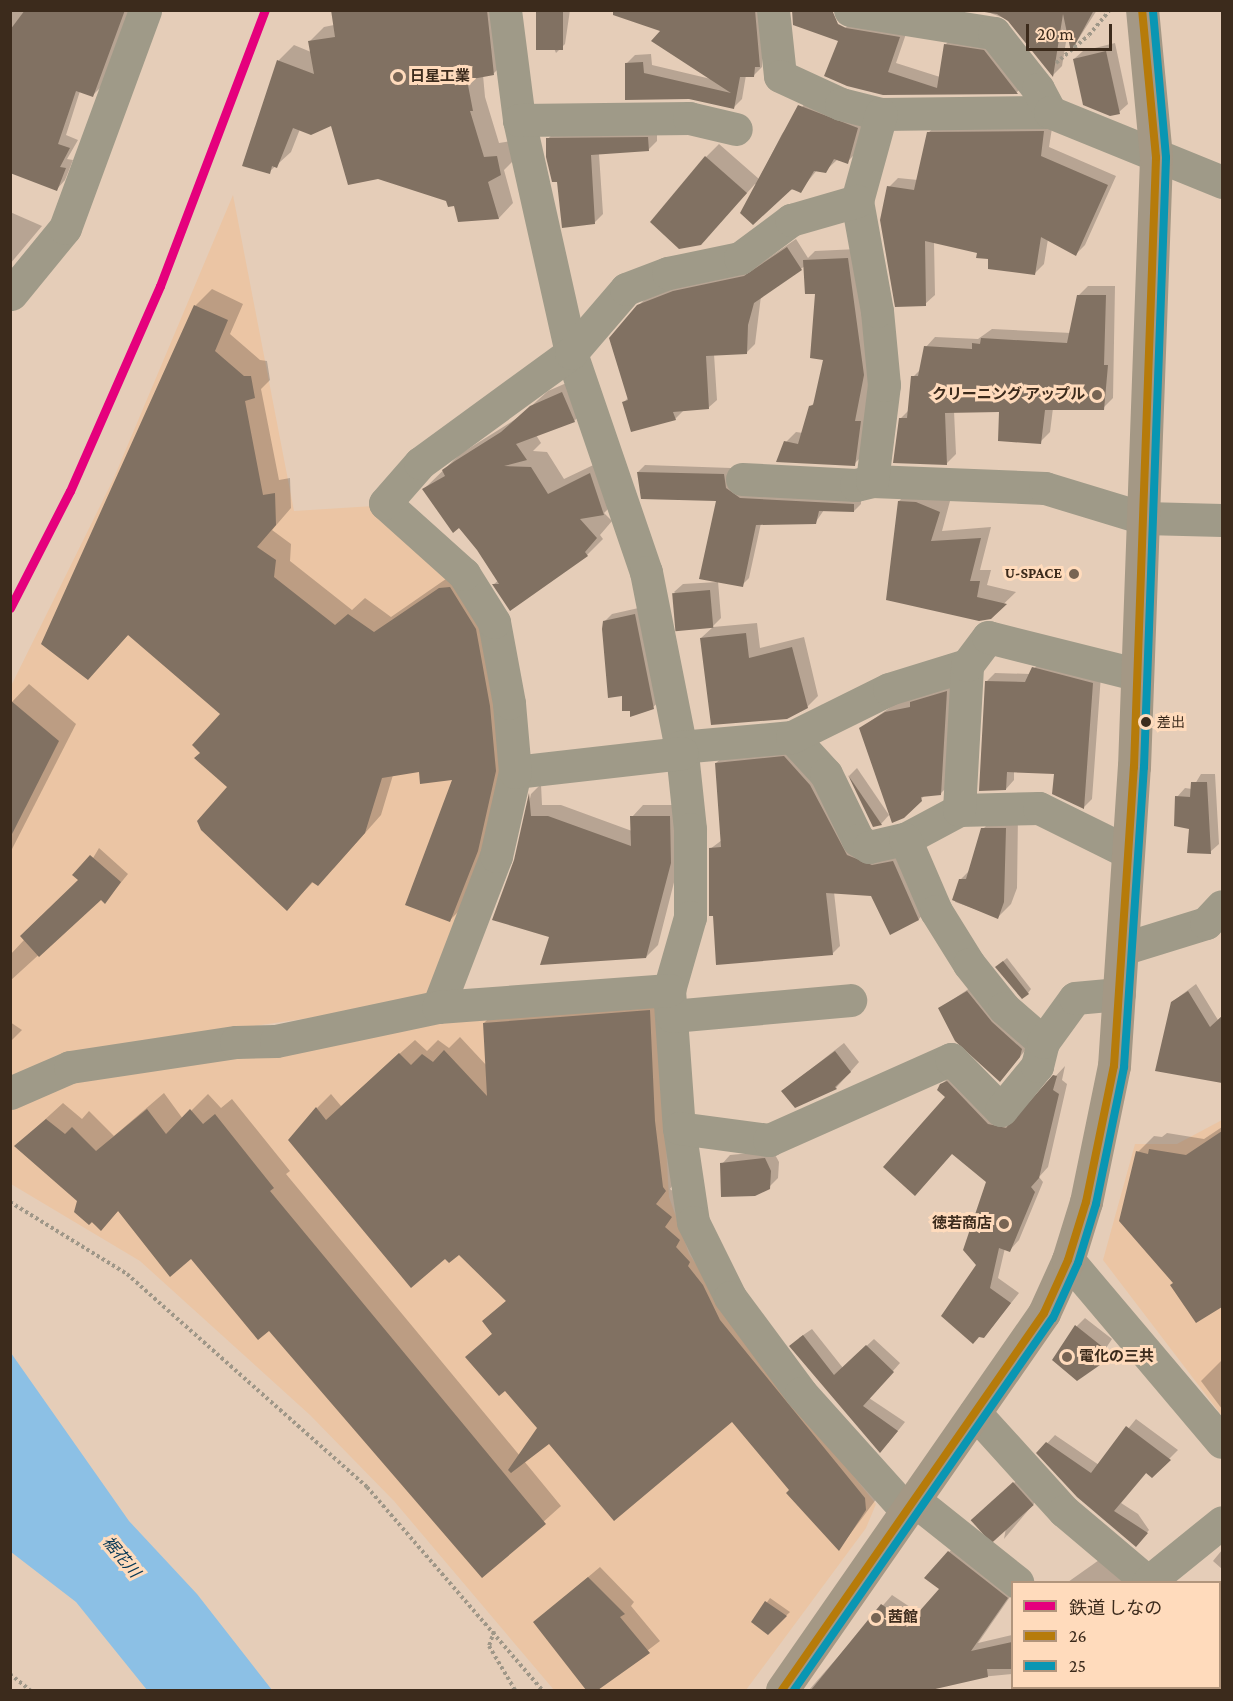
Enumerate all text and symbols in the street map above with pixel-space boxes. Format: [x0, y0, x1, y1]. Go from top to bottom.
scale bar [1029, 12, 1114, 50]
text: 20 m [1037, 24, 1074, 44]
place label: 日星工業 [410, 68, 470, 86]
marker: 日星工業 [391, 70, 405, 84]
place label: クリーニング アップル [932, 386, 1085, 404]
marker: クリーニング アップル [1090, 388, 1104, 402]
place label: U-SPACE [1005, 565, 1062, 583]
marker: U-SPACE [1067, 567, 1081, 581]
place label: 差出 [1157, 714, 1185, 730]
marker: 差出 [1140, 716, 1152, 728]
place label: 徳若商店 [932, 1215, 992, 1233]
marker: 徳若商店 [997, 1217, 1011, 1231]
place label: 電化の三共 [1079, 1348, 1154, 1366]
marker: 電化の三共 [1060, 1350, 1074, 1364]
water label: 裾花川 [98, 1532, 144, 1582]
legend [1011, 1581, 1221, 1689]
text: 鉄道 しなの [1069, 1598, 1162, 1618]
place label: 茜館 [888, 1609, 918, 1627]
marker: 茜館 [869, 1611, 883, 1625]
text: 26 [1069, 1626, 1087, 1646]
text: 25 [1069, 1656, 1086, 1676]

